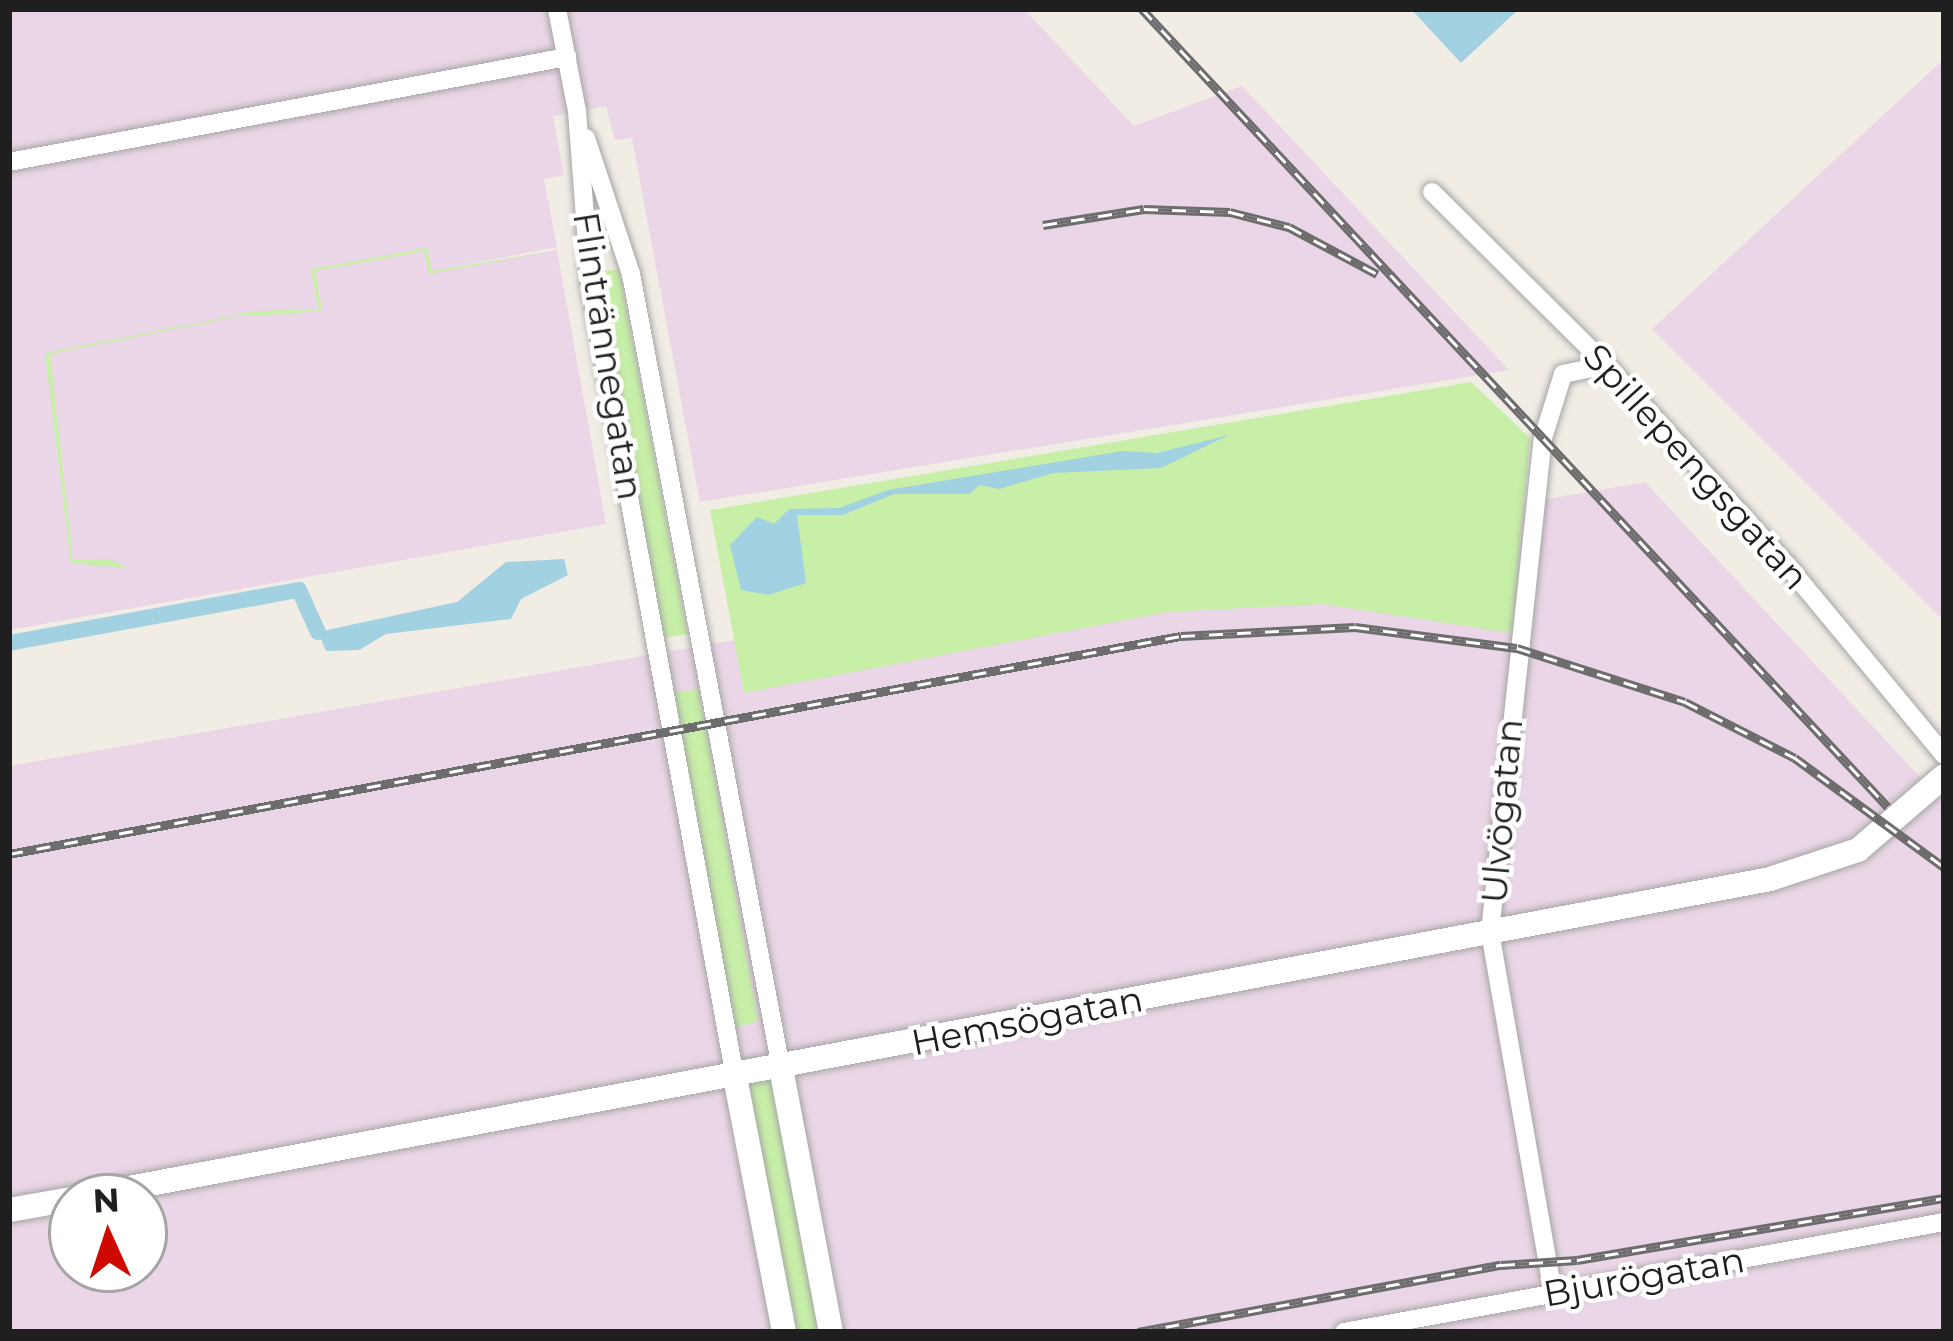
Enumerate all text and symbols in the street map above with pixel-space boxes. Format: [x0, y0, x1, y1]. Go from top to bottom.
street label: Flintrännegatan [564, 209, 652, 503]
street label: Spillepengsgatan [1574, 335, 1818, 599]
street label: Ulvögatan [1472, 717, 1532, 905]
street label: Hemsögatan [908, 977, 1146, 1065]
north arrow [48, 1173, 168, 1293]
text: N [92, 1179, 121, 1221]
street label: Bjurögatan [1540, 1238, 1748, 1316]

